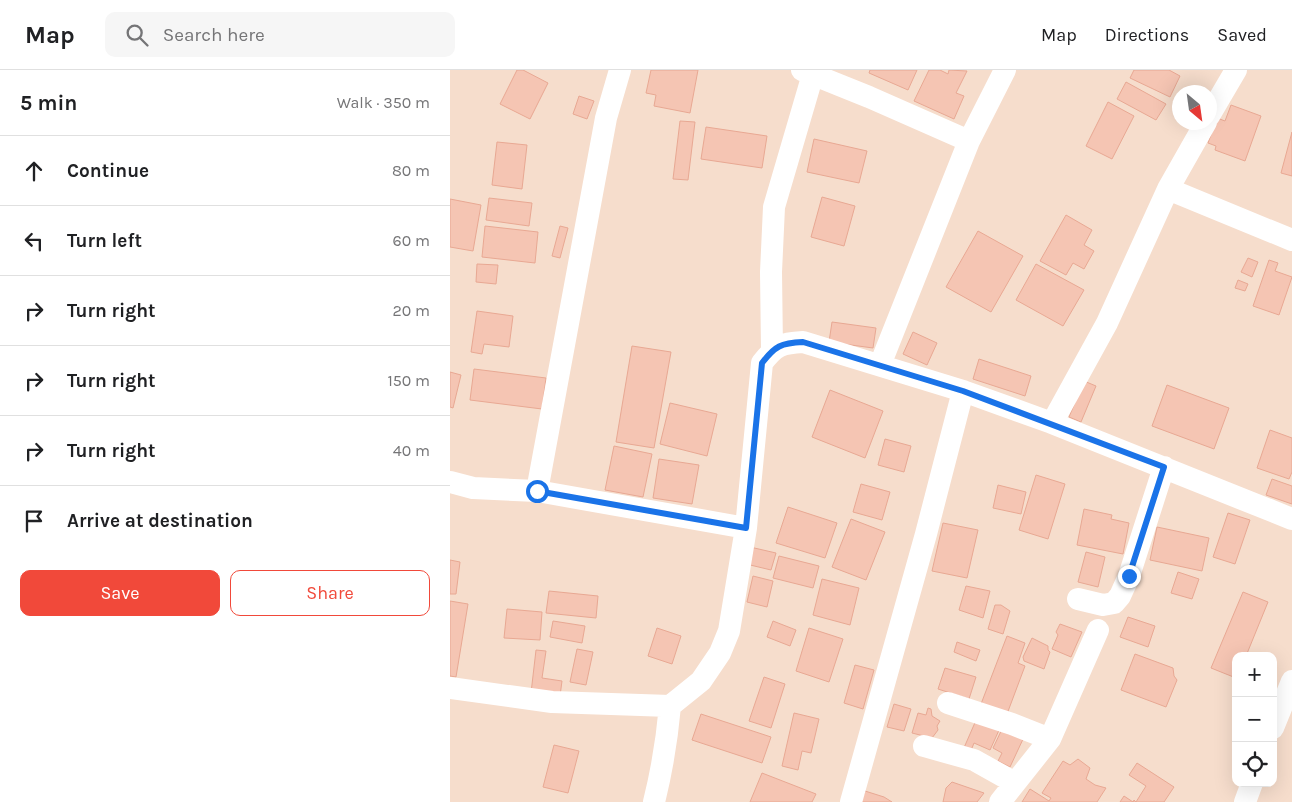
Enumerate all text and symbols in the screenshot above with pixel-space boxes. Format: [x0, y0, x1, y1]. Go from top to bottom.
search box [105, 12, 455, 57]
text: Map [25, 21, 75, 49]
icon: search [123, 21, 151, 49]
text: Search here [163, 24, 265, 46]
text: Map [1041, 24, 1077, 46]
text: Directions [1105, 24, 1189, 46]
text: Saved [1217, 24, 1267, 46]
north arrow [1172, 85, 1217, 130]
text: 5 min [20, 91, 77, 115]
text: Walk · 350 m [337, 93, 430, 112]
icon: ahead [20, 157, 48, 185]
text: Continue [67, 160, 149, 182]
text: 80 m [392, 161, 430, 180]
icon: left [20, 227, 48, 255]
text: Turn left [67, 230, 142, 252]
text: 60 m [393, 231, 430, 250]
icon: right [20, 297, 48, 325]
text: Turn right [67, 300, 156, 322]
text: 20 m [392, 301, 430, 320]
icon: right [20, 367, 48, 395]
text: Turn right [67, 370, 156, 392]
text: 150 m [387, 371, 430, 390]
icon: right [20, 437, 48, 465]
text: Turn right [67, 440, 156, 462]
text: 40 m [393, 441, 430, 460]
route start [526, 480, 549, 503]
icon: arrive [20, 507, 48, 535]
text: Arrive at destination [67, 510, 253, 532]
route end [1118, 565, 1141, 588]
button: Save [20, 570, 220, 616]
button: Share [230, 570, 430, 616]
map controls [1232, 652, 1277, 787]
button: + [1232, 652, 1277, 697]
button: − [1232, 697, 1277, 742]
button: locate [1232, 742, 1277, 787]

